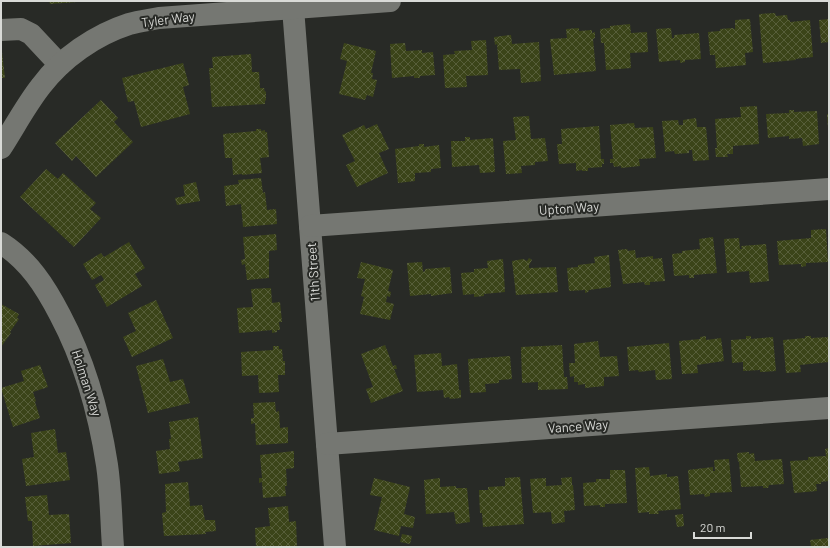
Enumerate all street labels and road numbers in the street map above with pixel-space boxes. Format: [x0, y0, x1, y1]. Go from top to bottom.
street label: Tyler Way [140, 8, 196, 30]
street label: Upton Way [538, 198, 600, 218]
street label: 11th Street [303, 242, 323, 302]
street label: Holman Way [69, 348, 105, 418]
street label: Vance Way [547, 416, 609, 436]

